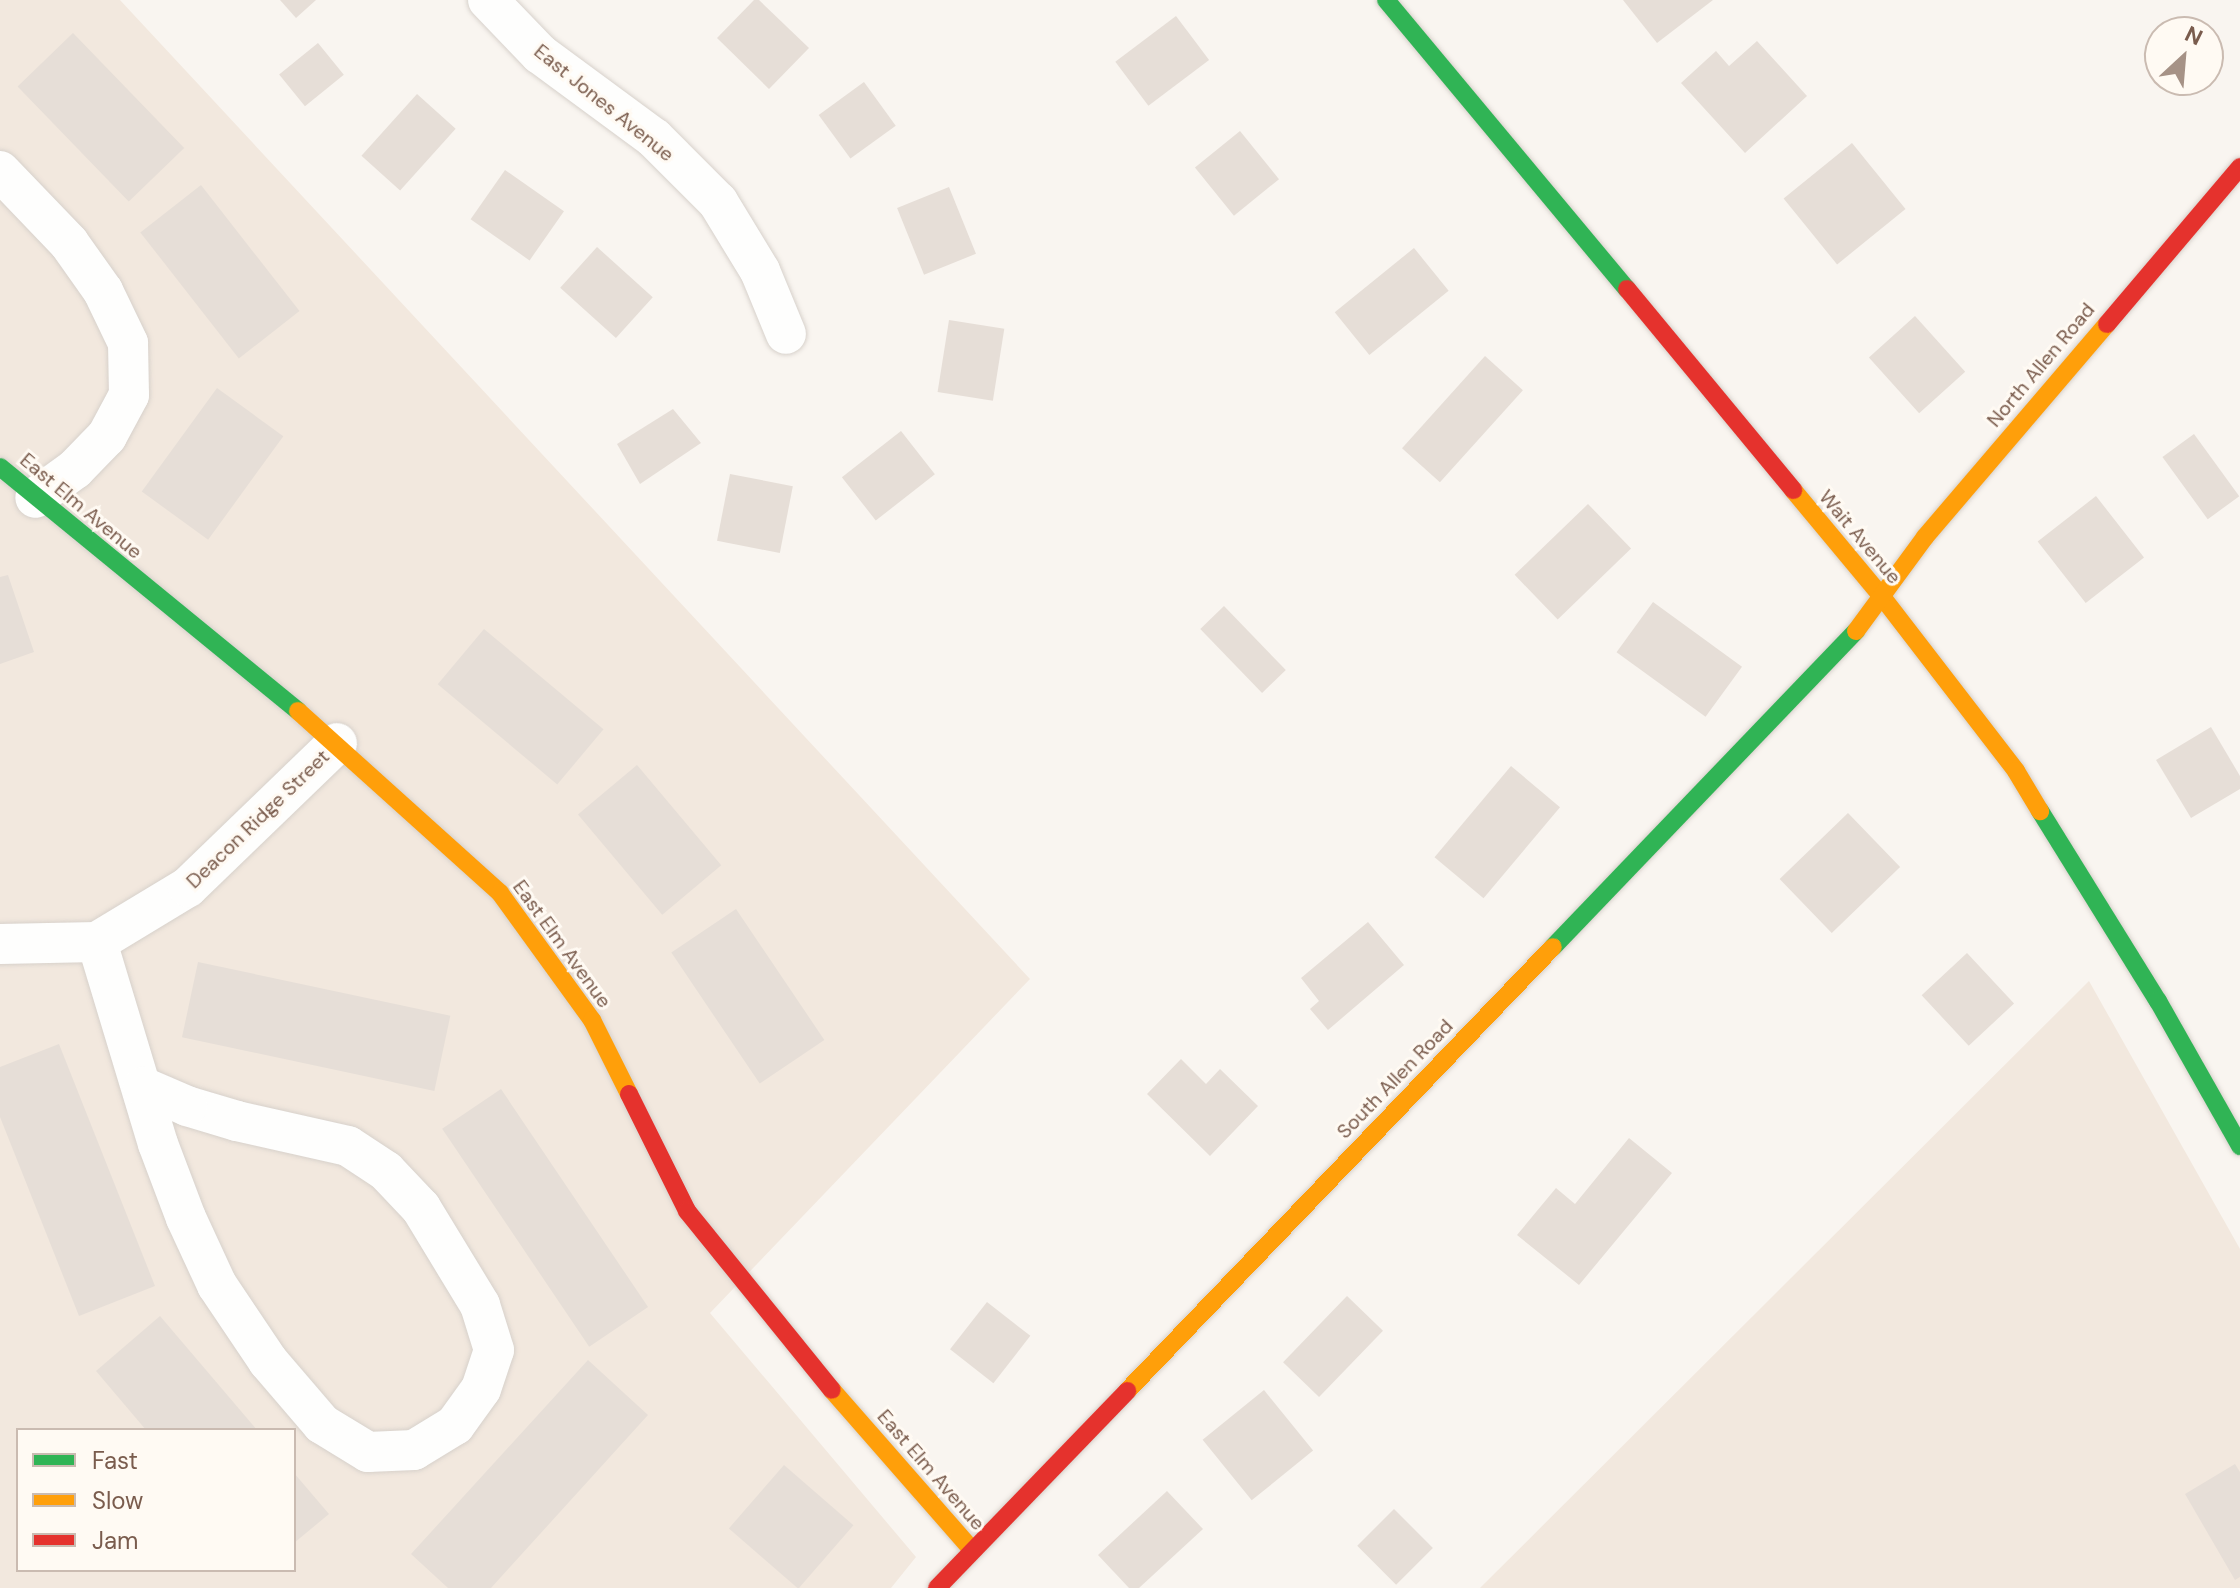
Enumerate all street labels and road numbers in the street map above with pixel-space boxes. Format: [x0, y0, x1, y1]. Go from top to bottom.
street label: East Jones Avenue [529, 39, 679, 167]
street label: North Allen Road [1982, 298, 2100, 432]
street label: East Elm Avenue [15, 448, 147, 564]
street label: Wait Avenue [1814, 485, 1906, 589]
street label: Deacon Ridge Street [182, 745, 334, 893]
street label: East Elm Avenue [508, 876, 616, 1012]
street label: South Allen Road [1332, 1014, 1458, 1144]
street label: East Elm Avenue [872, 1405, 990, 1535]

